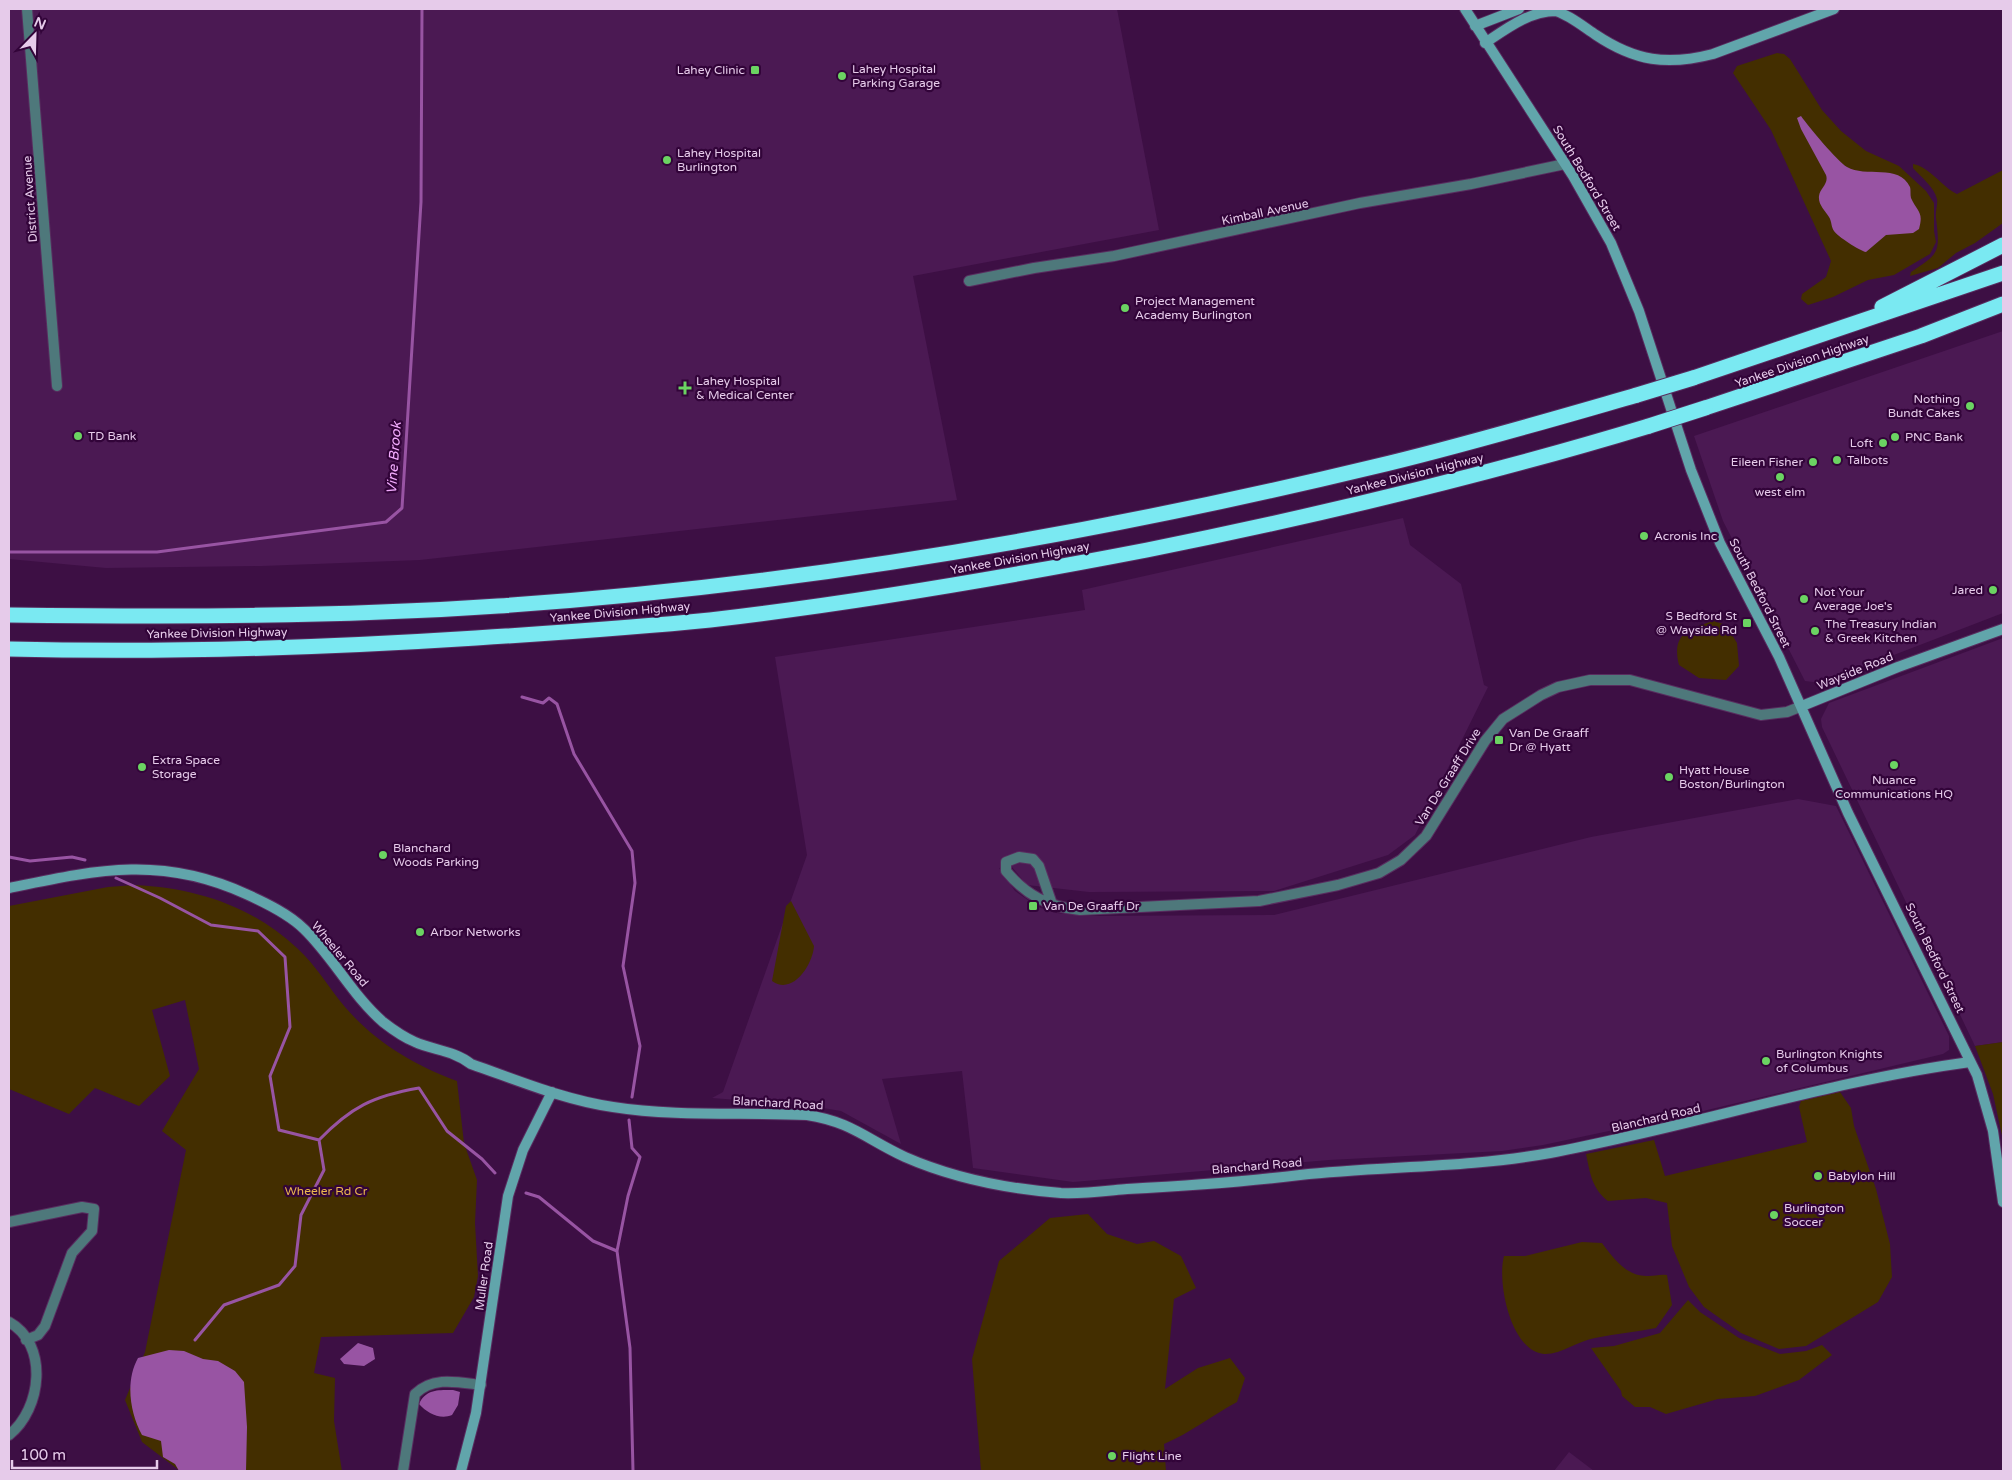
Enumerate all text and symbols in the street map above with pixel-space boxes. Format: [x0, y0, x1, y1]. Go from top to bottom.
north arrow [10, 10, 60, 60]
text: N [31, 13, 48, 34]
place label: Lahey Hospital Parking Garage [852, 62, 940, 90]
place label: Lahey Clinic [677, 63, 745, 77]
marker: Lahey Clinic [749, 64, 761, 76]
marker: Lahey Hospital Parking Garage [836, 70, 848, 82]
street label: South Bedford Street [1550, 123, 1624, 234]
place label: Lahey Hospital Burlington [677, 146, 761, 174]
marker: Lahey Hospital Burlington [661, 154, 673, 166]
street label: District Avenue [20, 155, 40, 243]
street label: Kimball Avenue [1220, 196, 1310, 228]
place label: Project Management Academy Burlington [1135, 294, 1255, 322]
marker: Project Management Academy Burlington [1119, 302, 1131, 314]
street label: Yankee Division Highway [1733, 331, 1871, 391]
place label: Lahey Hospital & Medical Center [696, 374, 794, 402]
marker: Lahey Hospital & Medical Center [678, 381, 692, 395]
place label: Nothing Bundt Cakes [1888, 392, 1960, 420]
marker: Nothing Bundt Cakes [1964, 400, 1976, 412]
water label: Vine Brook [383, 420, 405, 495]
place label: TD Bank [88, 429, 137, 443]
marker: TD Bank [72, 430, 84, 442]
place label: PNC Bank [1905, 430, 1964, 444]
marker: PNC Bank [1889, 431, 1901, 443]
place label: Loft [1850, 436, 1873, 450]
marker: Loft [1877, 437, 1889, 449]
street label: Yankee Division Highway [1345, 450, 1486, 498]
place label: Talbots [1847, 453, 1888, 467]
marker: Talbots [1831, 454, 1843, 466]
place label: Eileen Fisher [1731, 455, 1803, 469]
marker: Eileen Fisher [1807, 456, 1819, 468]
marker: west elm [1774, 471, 1786, 483]
place label: west elm [1755, 485, 1805, 499]
place label: Acronis Inc [1654, 529, 1717, 543]
marker: Acronis Inc [1638, 530, 1650, 542]
street label: South Bedford Street [1726, 536, 1794, 650]
street label: Yankee Division Highway [949, 539, 1091, 577]
place label: Jared [1952, 583, 1983, 597]
marker: Jared [1987, 584, 1999, 596]
place label: Not Your Average Joe's [1814, 585, 1893, 613]
marker: Not Your Average Joe's [1798, 593, 1810, 605]
street label: Yankee Division Highway [549, 599, 691, 625]
place label: S Bedford St @ Wayside Rd [1656, 609, 1737, 637]
marker: S Bedford St @ Wayside Rd [1741, 617, 1753, 629]
place label: The Treasury Indian & Greek Kitchen [1825, 617, 1936, 645]
street label: Yankee Division Highway [146, 625, 288, 641]
marker: The Treasury Indian & Greek Kitchen [1809, 625, 1821, 637]
street label: Wayside Road [1815, 649, 1895, 693]
street label: Van De Graaff Drive [1412, 725, 1484, 828]
place label: Van De Graaff Dr @ Hyatt [1509, 726, 1590, 754]
marker: Van De Graaff Dr @ Hyatt [1493, 734, 1505, 746]
place label: Extra Space Storage [152, 753, 220, 781]
marker: Nuance Communications HQ [1888, 759, 1900, 771]
marker: Extra Space Storage [136, 761, 148, 773]
place label: Hyatt House Boston/Burlington [1679, 763, 1785, 791]
marker: Hyatt House Boston/Burlington [1663, 771, 1675, 783]
place label: Nuance Communications HQ [1835, 773, 1953, 801]
place label: Blanchard Woods Parking [393, 841, 479, 869]
marker: Blanchard Woods Parking [377, 849, 389, 861]
place label: Van De Graaff Dr [1043, 899, 1140, 913]
marker: Van De Graaff Dr [1027, 900, 1039, 912]
street label: South Bedford Street [1902, 901, 1968, 1016]
street label: Wheeler Road [309, 919, 371, 989]
place label: Arbor Networks [430, 925, 521, 939]
marker: Arbor Networks [414, 926, 426, 938]
place label: Burlington Knights of Columbus [1776, 1047, 1883, 1075]
marker: Burlington Knights of Columbus [1760, 1055, 1772, 1067]
street label: Blanchard Road [732, 1094, 824, 1112]
street label: Blanchard Road [1610, 1101, 1702, 1135]
street label: Blanchard Road [1211, 1155, 1303, 1177]
place label: Babylon Hill [1828, 1169, 1896, 1183]
marker: Babylon Hill [1812, 1170, 1824, 1182]
park label: Wheeler Rd Cr [285, 1184, 368, 1198]
place label: Burlington Soccer [1784, 1201, 1844, 1229]
marker: Burlington Soccer [1768, 1209, 1780, 1221]
street label: Muller Road [472, 1241, 496, 1311]
scale bar [12, 1438, 158, 1470]
text: 100 m [20, 1446, 66, 1464]
place label: Flight Line [1122, 1449, 1182, 1463]
marker: Flight Line [1106, 1450, 1118, 1462]

